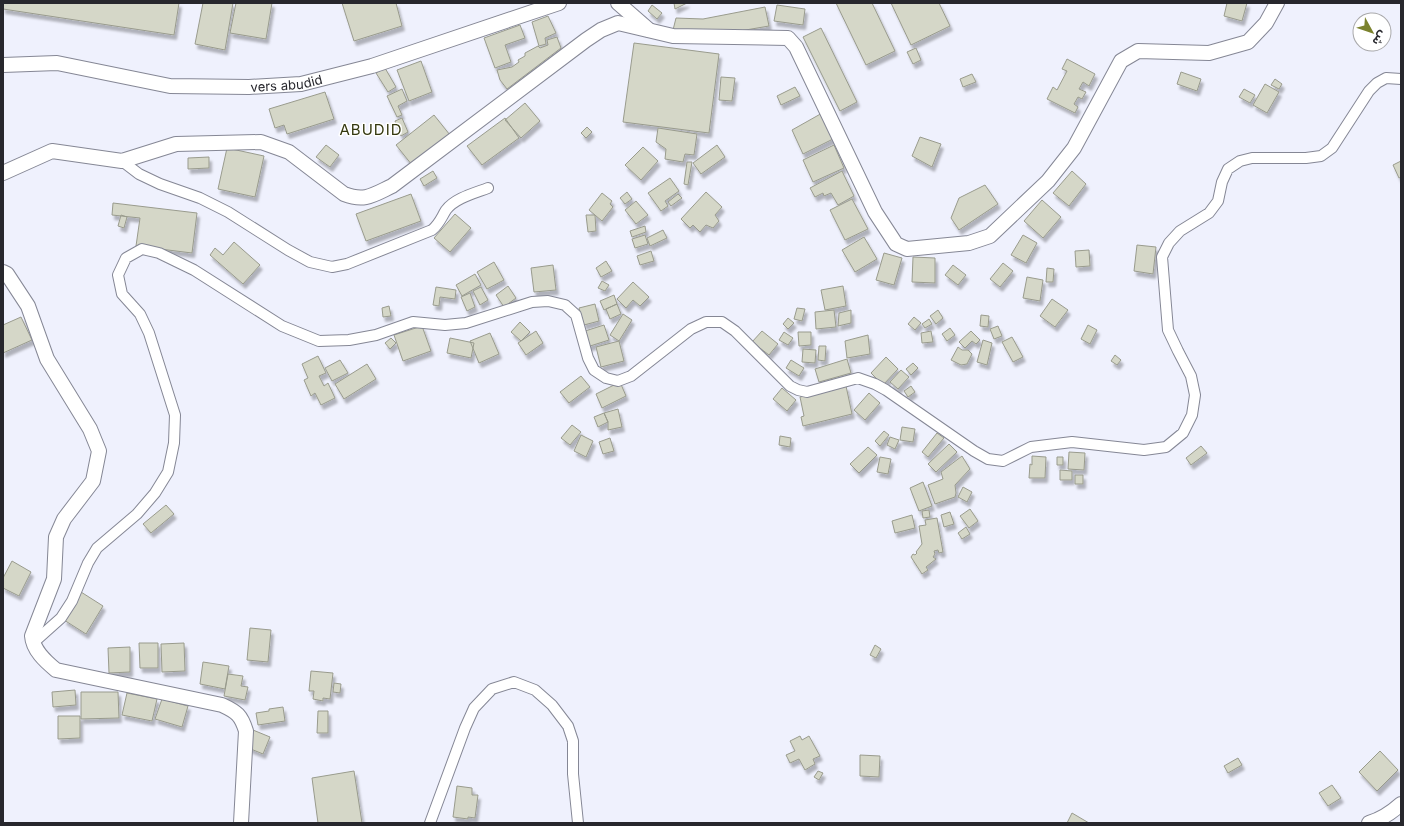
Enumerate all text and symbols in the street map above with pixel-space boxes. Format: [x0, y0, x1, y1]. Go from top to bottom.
north arrow [1352, 12, 1392, 52]
text: ش [1369, 28, 1390, 49]
street label: vers abudid [250, 71, 324, 95]
district label: ABUDID [339, 120, 403, 139]

